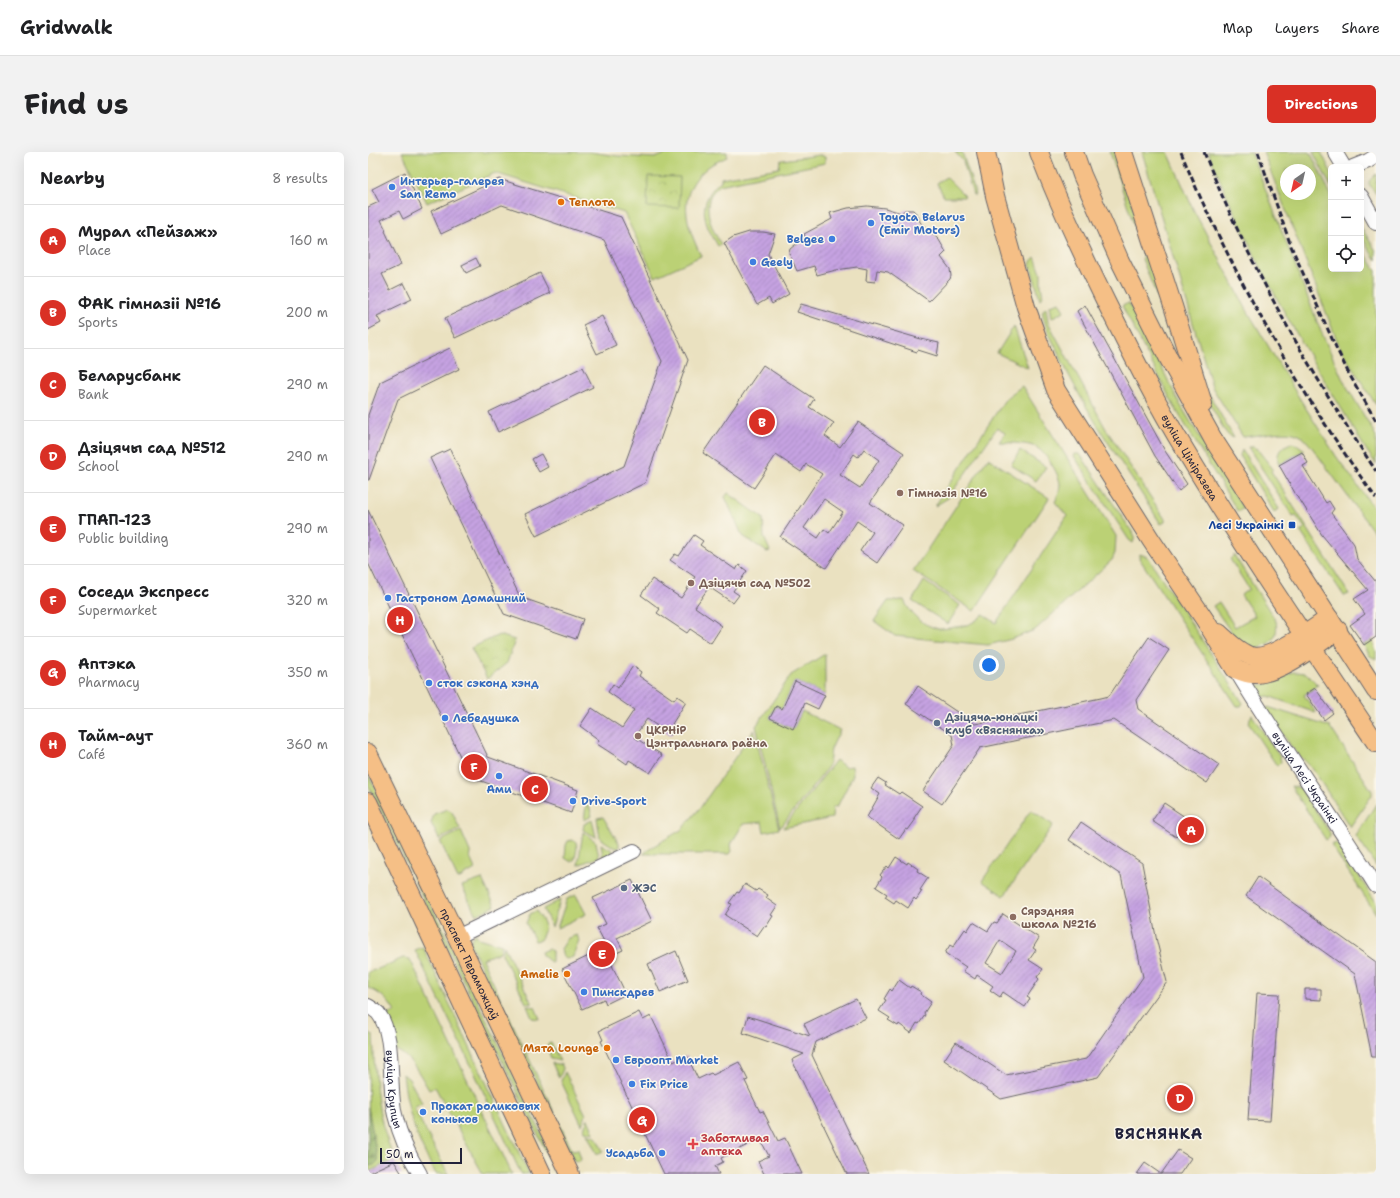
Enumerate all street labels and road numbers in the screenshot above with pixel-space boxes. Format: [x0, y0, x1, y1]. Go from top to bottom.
street label: вуліца Ціміразева [1158, 411, 1222, 504]
street label: вуліца Лесі Украінкі [1269, 728, 1341, 826]
street label: праспект Пераможцаў [437, 905, 503, 1022]
street label: вуліца Крупцы [382, 1049, 406, 1130]

